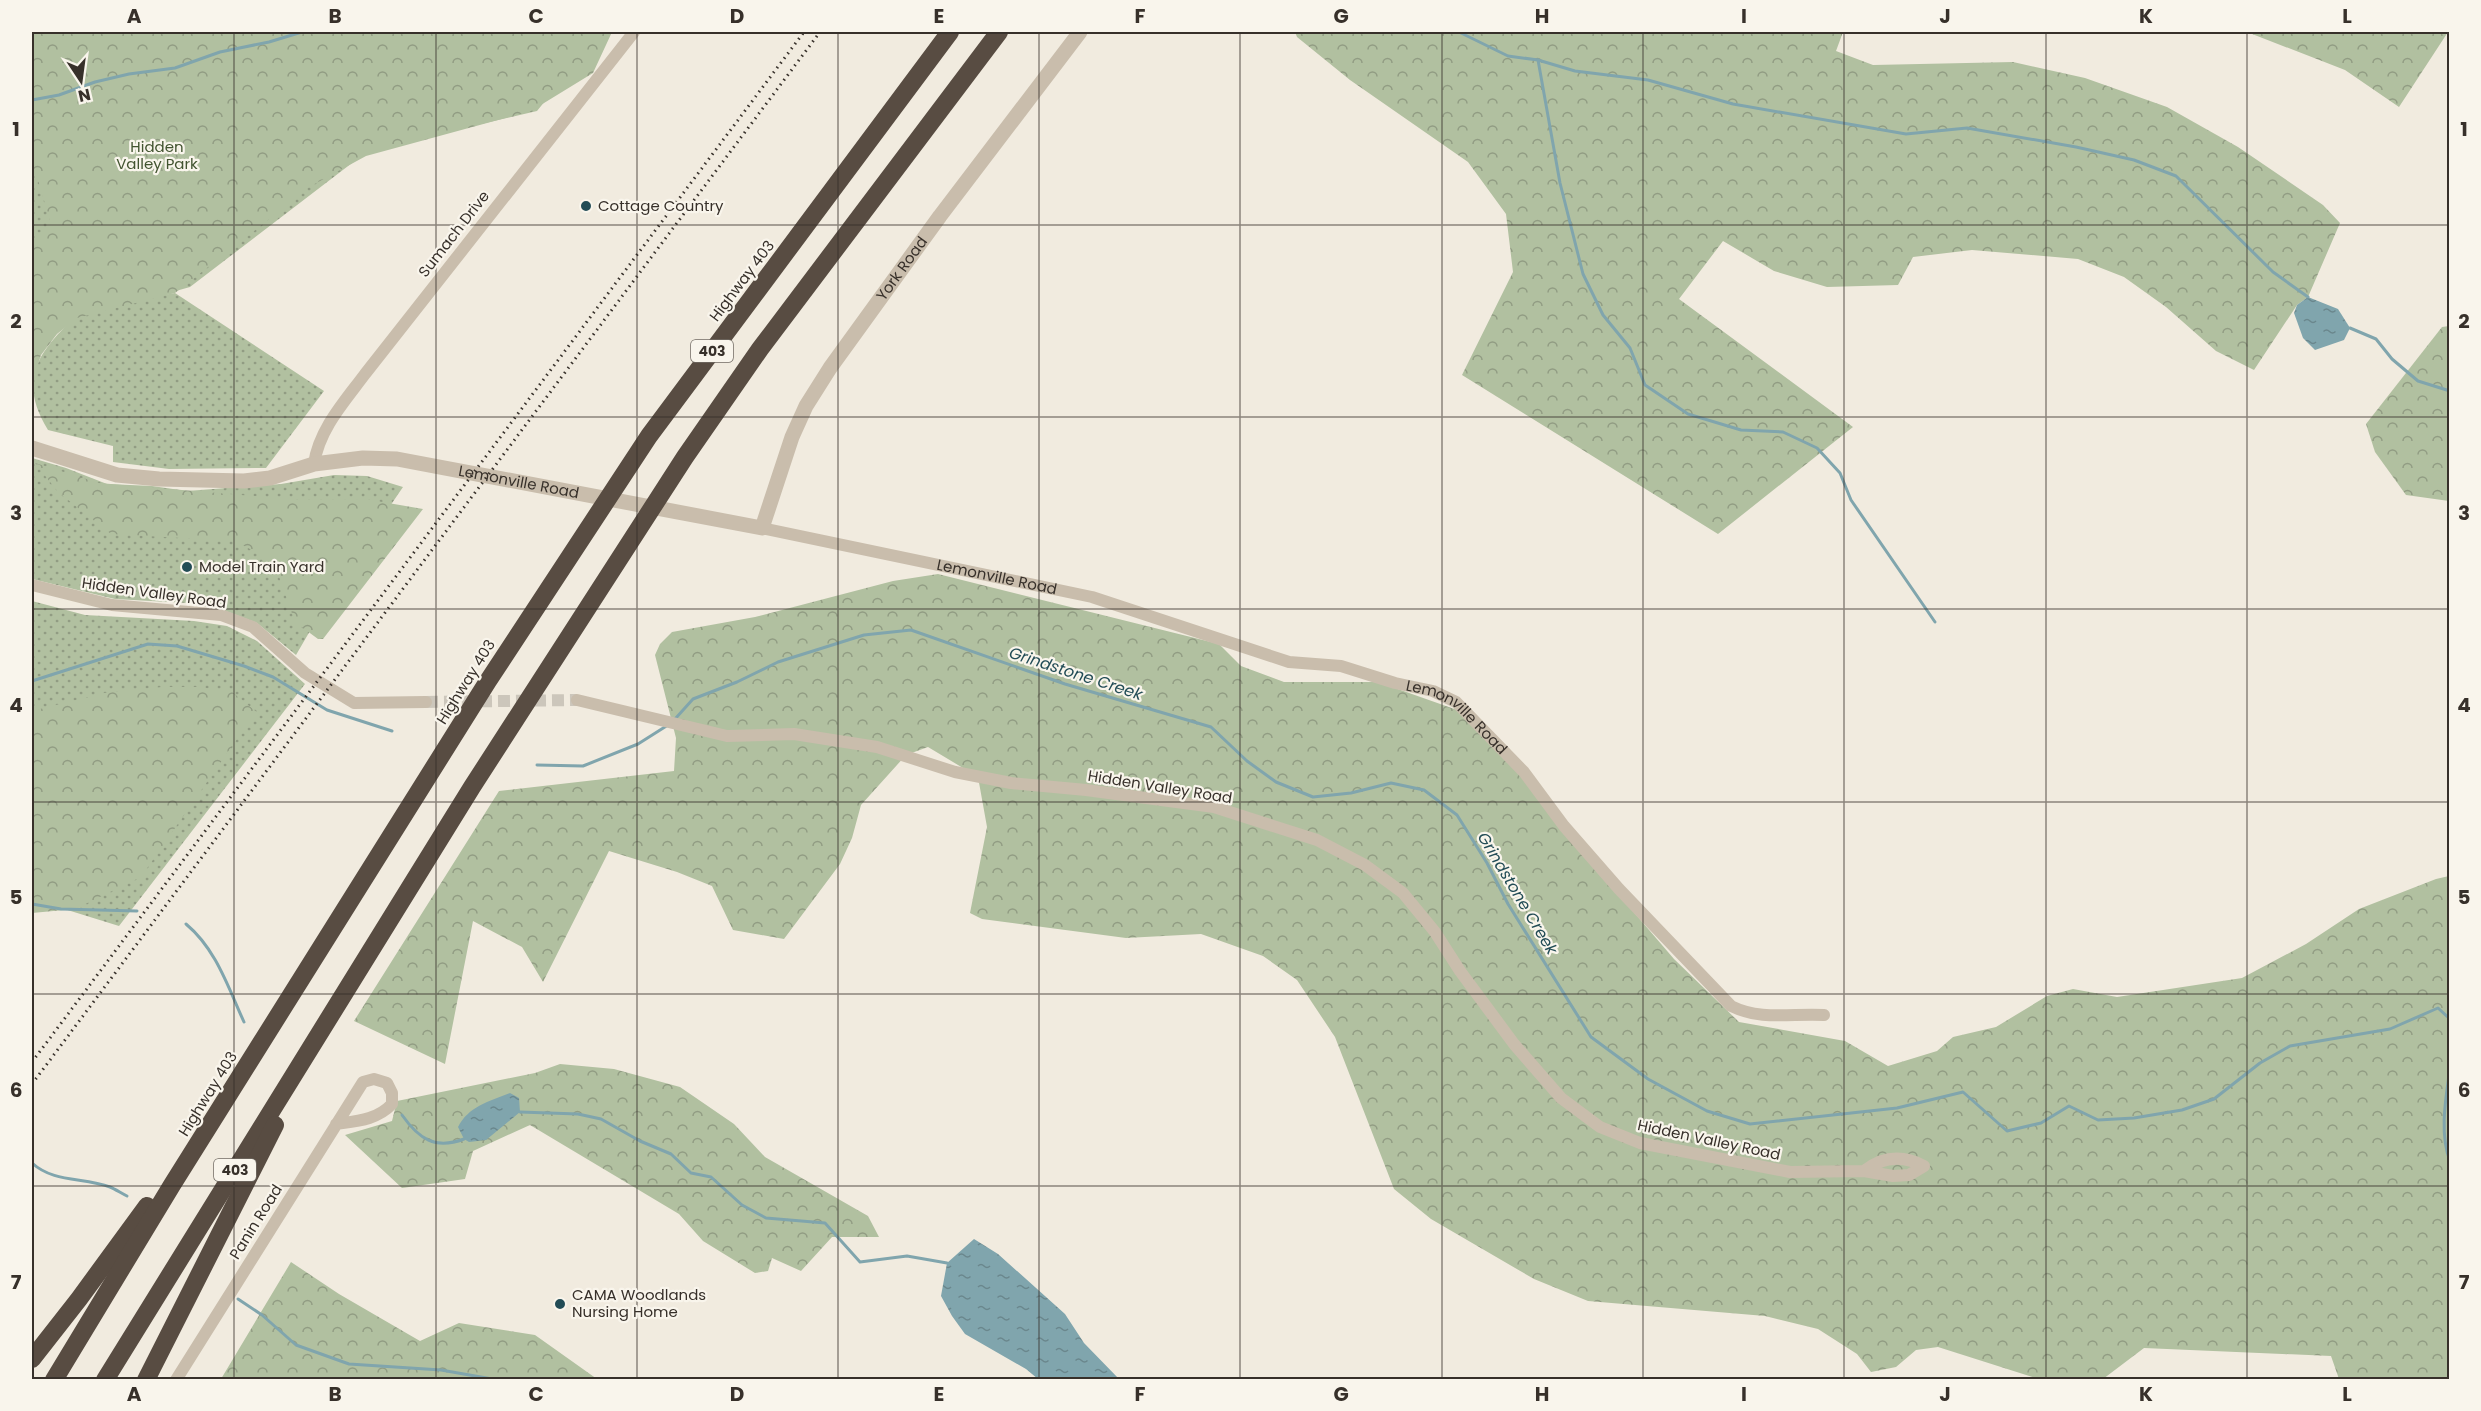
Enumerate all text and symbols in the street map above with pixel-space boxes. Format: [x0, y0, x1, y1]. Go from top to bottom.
text: A [127, 2, 142, 30]
text: B [328, 2, 342, 30]
text: C [528, 2, 544, 30]
text: D [730, 2, 744, 30]
text: E [934, 2, 944, 30]
text: F [1135, 2, 1146, 30]
text: G [1333, 2, 1349, 30]
text: H [1535, 2, 1549, 30]
text: I [1741, 2, 1747, 30]
text: J [1939, 2, 1951, 30]
text: K [2139, 2, 2153, 30]
text: L [2342, 2, 2352, 30]
north arrow [51, 51, 111, 111]
text: N [76, 83, 93, 108]
text: 1 [12, 115, 20, 143]
text: 1 [2460, 115, 2468, 143]
park label: Hidden Valley Park [116, 136, 198, 174]
street label: Sumach Drive [413, 186, 494, 281]
place label: Cottage Country [598, 195, 724, 216]
marker: Cottage Country [579, 199, 593, 213]
street label: York Road [871, 232, 932, 305]
street label: Highway 403 [704, 236, 779, 326]
text: 2 [10, 307, 22, 335]
text: 2 [2458, 307, 2470, 335]
road number: 403 [691, 340, 733, 362]
street label: Lemonville Road [457, 460, 581, 503]
text: 3 [10, 499, 22, 527]
text: 3 [2458, 499, 2470, 527]
street label: Lemonville Road [935, 554, 1059, 599]
place label: Model Train Yard [199, 556, 324, 577]
marker: Model Train Yard [180, 560, 194, 574]
street label: Hidden Valley Road [80, 572, 228, 613]
street label: Highway 403 [431, 635, 500, 728]
water label: Grindstone Creek [1006, 641, 1146, 706]
street label: Lemonville Road [1404, 675, 1512, 759]
text: 4 [9, 691, 23, 719]
text: 4 [2457, 691, 2471, 719]
street label: Hidden Valley Road [1086, 765, 1234, 808]
water label: Grindstone Creek [1472, 828, 1564, 959]
text: 5 [10, 883, 23, 911]
text: 5 [2458, 883, 2471, 911]
street label: Highway 403 [173, 1047, 242, 1140]
text: 6 [10, 1076, 22, 1104]
text: 6 [2458, 1076, 2470, 1104]
street label: Hidden Valley Road [1636, 1114, 1783, 1165]
road number: 403 [214, 1159, 256, 1181]
street label: Panin Road [224, 1180, 287, 1263]
text: 7 [11, 1268, 22, 1296]
text: 7 [2459, 1268, 2470, 1296]
place label: CAMA Woodlands Nursing Home [572, 1284, 706, 1322]
marker: CAMA Woodlands Nursing Home [553, 1297, 567, 1311]
text: A [127, 1380, 142, 1408]
text: B [328, 1380, 342, 1408]
text: C [528, 1380, 544, 1408]
text: D [730, 1380, 744, 1408]
text: E [934, 1380, 944, 1408]
text: F [1135, 1380, 1146, 1408]
text: G [1333, 1380, 1349, 1408]
text: H [1535, 1380, 1549, 1408]
text: I [1741, 1380, 1747, 1408]
text: J [1939, 1380, 1951, 1408]
text: K [2139, 1380, 2153, 1408]
text: L [2342, 1380, 2352, 1408]

